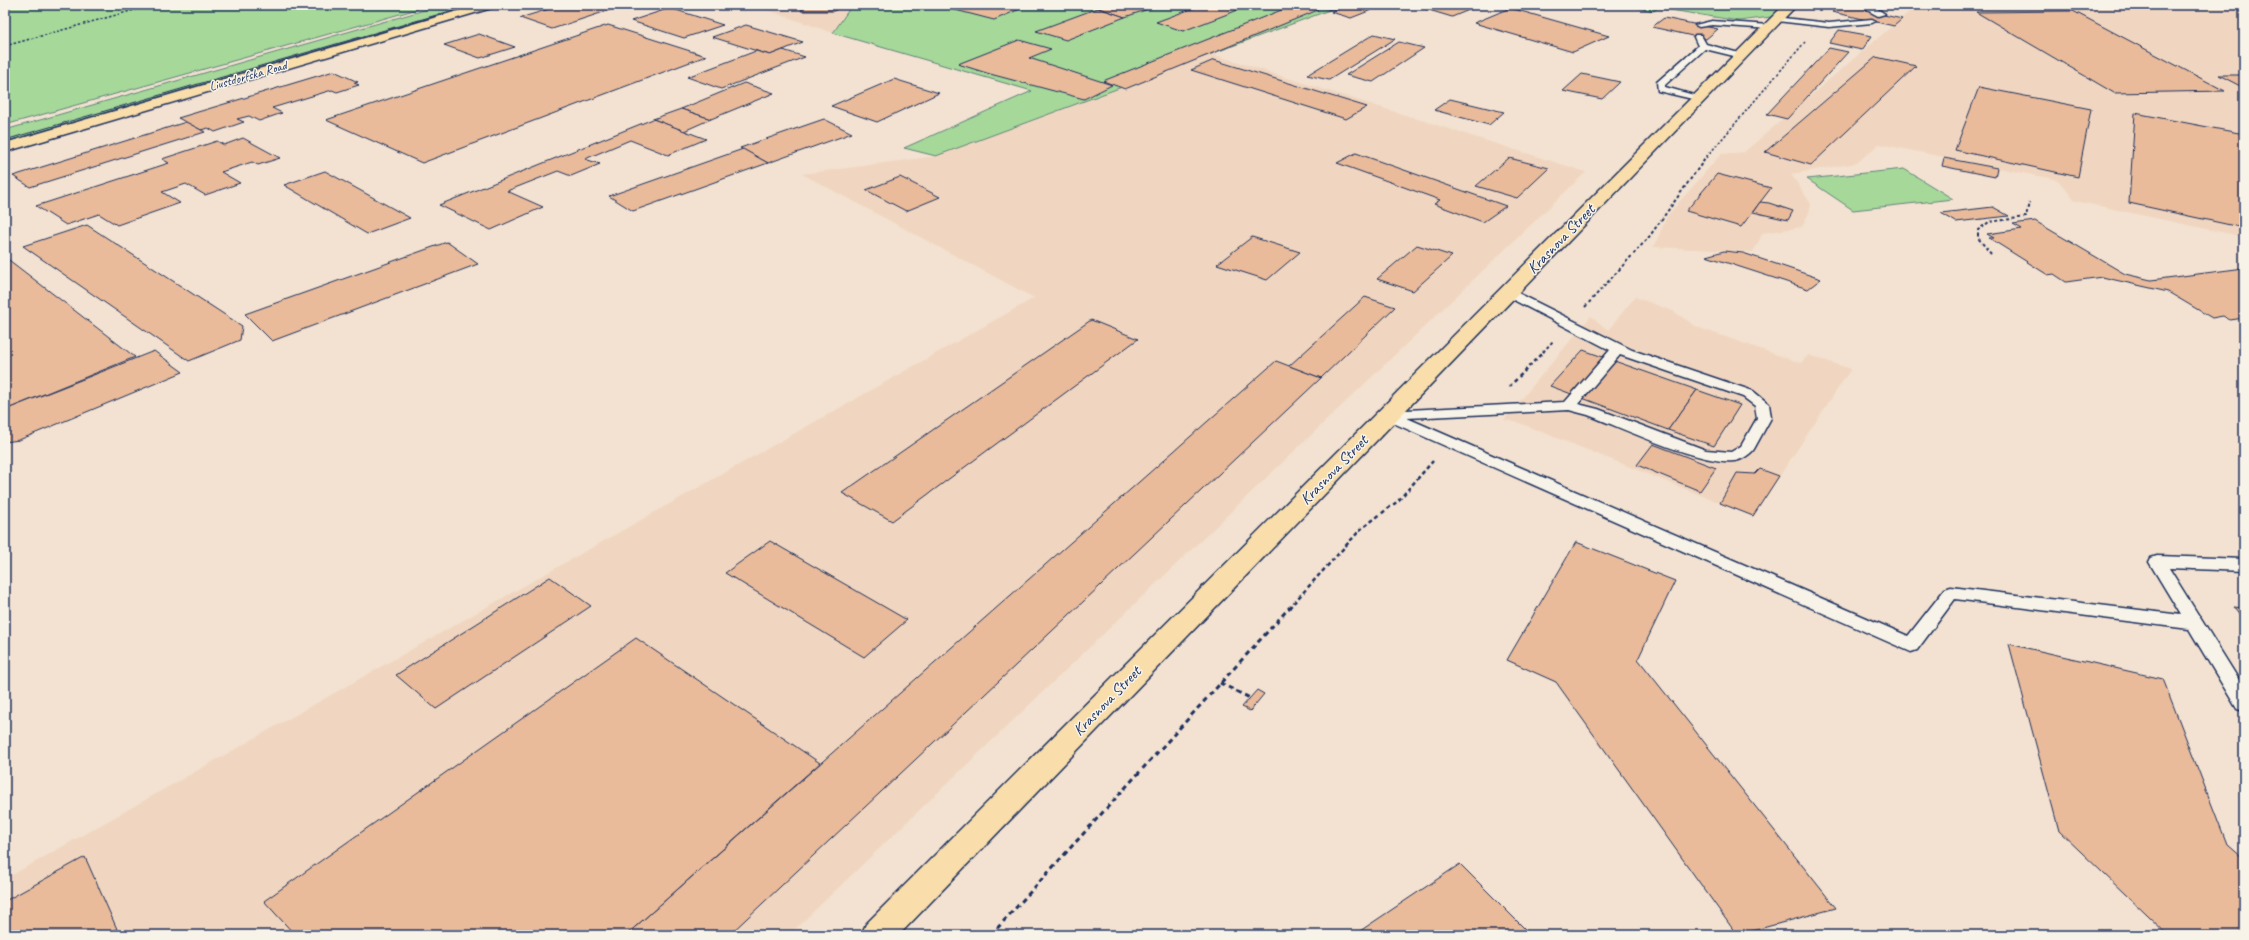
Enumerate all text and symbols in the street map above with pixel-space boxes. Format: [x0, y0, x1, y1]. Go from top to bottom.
street label: Liustdorfska Road [207, 57, 290, 95]
street label: Krasnova Street [1523, 199, 1600, 278]
street label: Krasnova Street [1296, 430, 1373, 509]
street label: Krasnova Street [1069, 661, 1146, 740]

